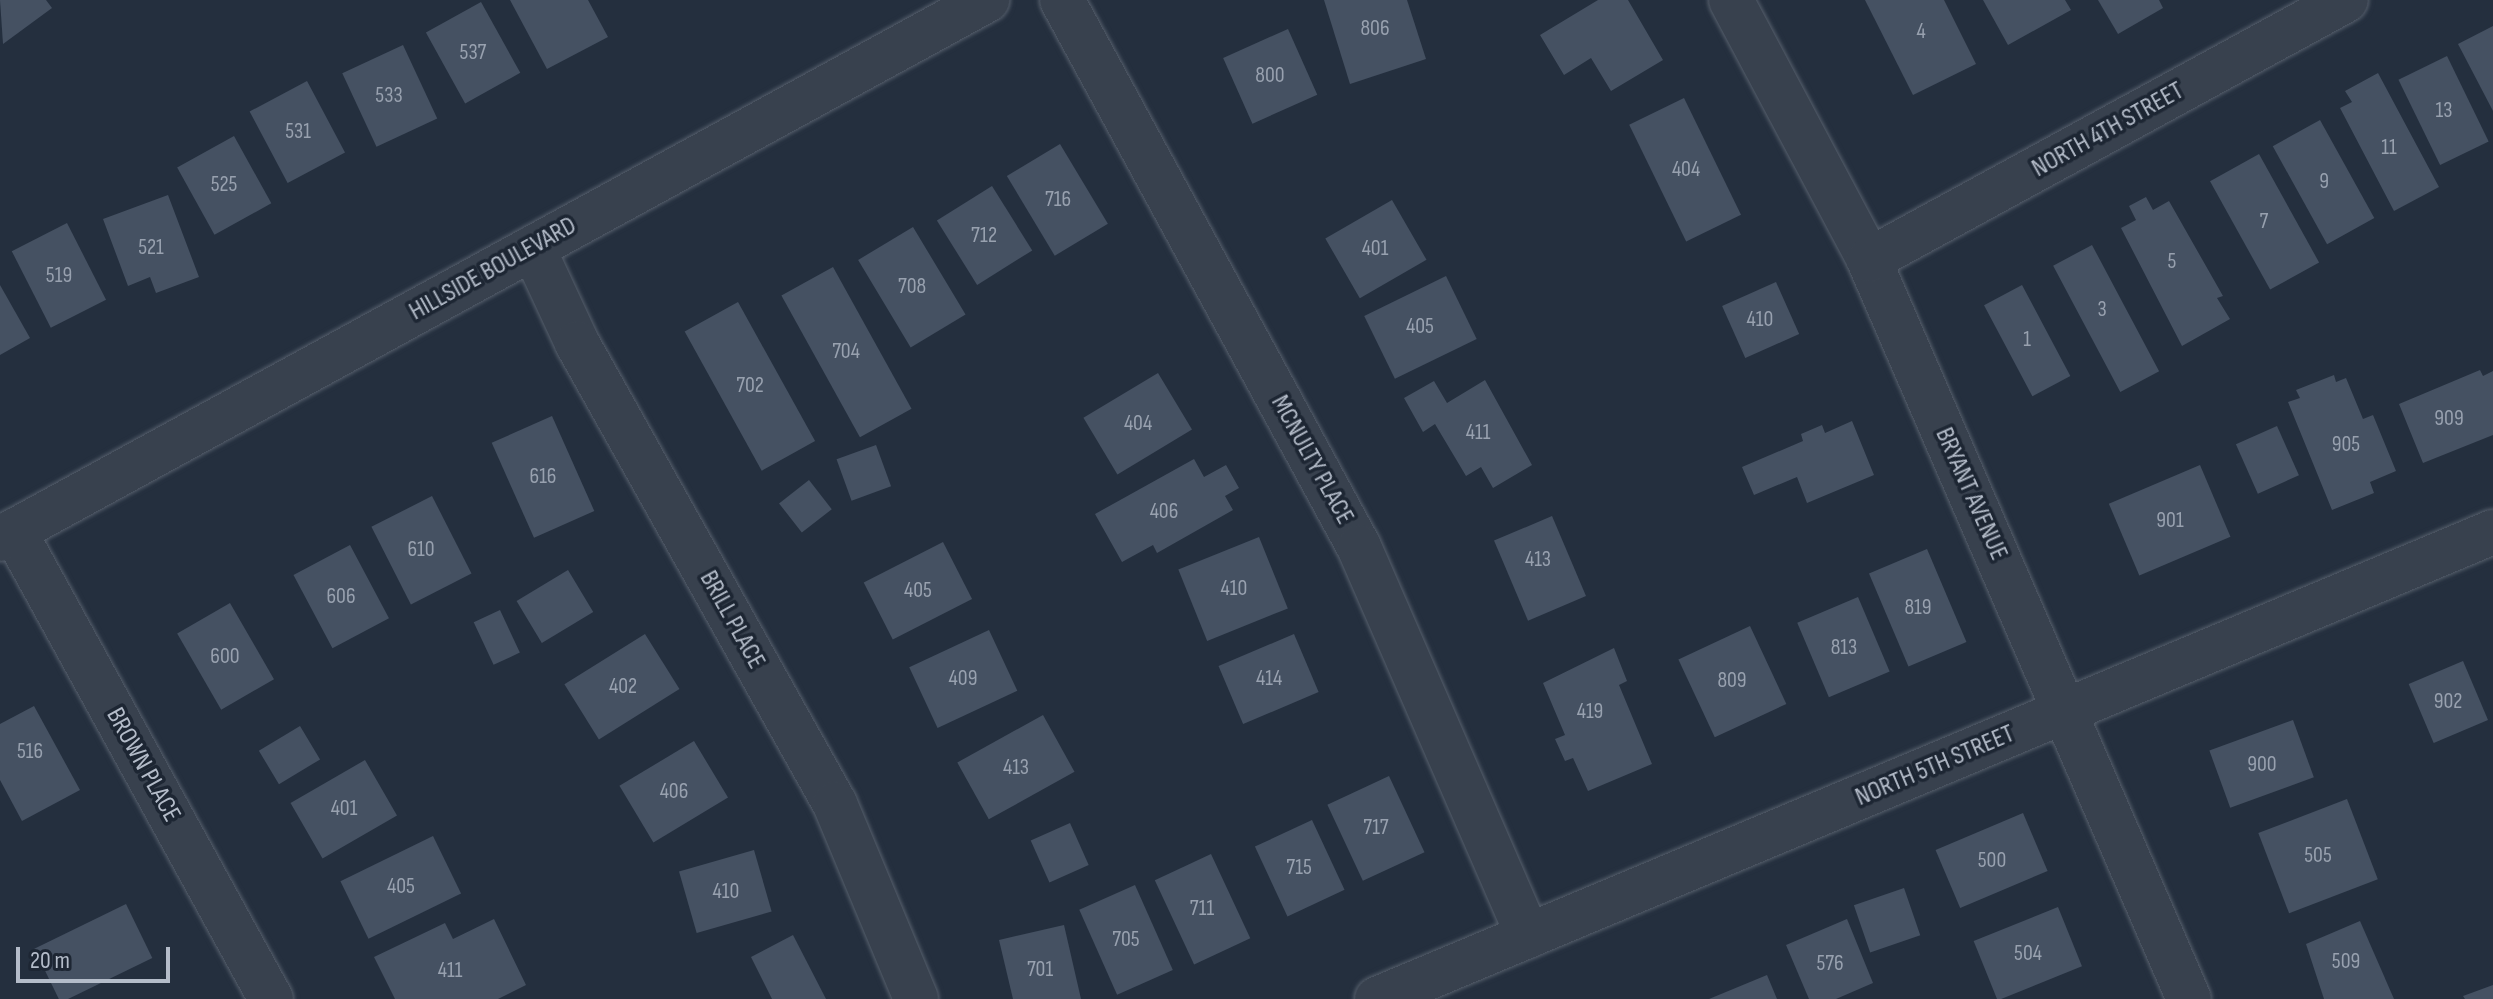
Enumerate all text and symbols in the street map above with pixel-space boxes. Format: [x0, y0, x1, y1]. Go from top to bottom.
house number: 806 [1360, 16, 1390, 42]
house number: 4 [1916, 19, 1926, 45]
house number: 537 [460, 40, 486, 66]
house number: 800 [1255, 63, 1285, 89]
street label: NORTH 4TH STREET [2027, 75, 2189, 185]
house number: 533 [375, 83, 403, 109]
house number: 13 [2436, 98, 2452, 124]
house number: 531 [285, 119, 311, 145]
house number: 11 [2381, 135, 2397, 161]
house number: 404 [1672, 157, 1700, 183]
house number: 9 [2319, 169, 2329, 195]
house number: 525 [211, 172, 237, 198]
house number: 716 [1045, 187, 1071, 213]
house number: 7 [2260, 209, 2268, 235]
street label: HILLSIDE BOULEVARD [404, 210, 582, 328]
house number: 712 [971, 223, 997, 249]
house number: 521 [138, 235, 164, 261]
house number: 401 [1362, 236, 1388, 262]
house number: 5 [2168, 249, 2176, 275]
house number: 519 [46, 263, 72, 289]
house number: 708 [898, 274, 926, 300]
house number: 3 [2097, 297, 2107, 323]
house number: 410 [1747, 307, 1773, 333]
house number: 405 [1406, 314, 1434, 340]
house number: 1 [2023, 327, 2031, 353]
house number: 704 [832, 339, 860, 365]
house number: 702 [736, 373, 764, 399]
street label: MCNULTY PLACE [1264, 390, 1360, 530]
house number: 909 [2434, 406, 2464, 432]
house number: 404 [1124, 411, 1152, 437]
house number: 411 [1466, 420, 1490, 446]
street label: BRYANT AVENUE [1928, 423, 2014, 565]
house number: 905 [2332, 432, 2360, 458]
house number: 616 [530, 464, 556, 490]
house number: 406 [1150, 499, 1178, 525]
house number: 901 [2156, 508, 2184, 534]
house number: 610 [407, 537, 435, 563]
house number: 413 [1525, 547, 1551, 573]
street label: BRILL PLACE [692, 566, 772, 674]
house number: 410 [1221, 576, 1247, 602]
house number: 405 [904, 578, 932, 604]
house number: 606 [326, 584, 356, 610]
house number: 819 [1904, 595, 1932, 621]
house number: 813 [1831, 635, 1857, 661]
house number: 600 [210, 644, 240, 670]
house number: 409 [949, 666, 977, 692]
house number: 414 [1256, 666, 1282, 692]
house number: 809 [1717, 668, 1747, 694]
house number: 402 [609, 674, 637, 700]
house number: 902 [2434, 689, 2462, 715]
house number: 419 [1577, 699, 1603, 725]
street label: BROWN PLACE [99, 703, 187, 827]
street label: NORTH 5TH STREET [1851, 719, 2019, 813]
house number: 516 [17, 739, 43, 765]
house number: 900 [2247, 752, 2277, 778]
house number: 413 [1003, 755, 1029, 781]
house number: 406 [660, 779, 688, 805]
house number: 401 [331, 796, 357, 822]
house number: 717 [1363, 815, 1389, 841]
house number: 505 [2304, 843, 2332, 869]
house number: 500 [1978, 848, 2006, 874]
house number: 715 [1286, 855, 1312, 881]
house number: 405 [387, 874, 415, 900]
house number: 410 [713, 879, 739, 905]
house number: 711 [1190, 896, 1214, 922]
house number: 705 [1112, 927, 1140, 953]
scale bar [20, 931, 174, 981]
house number: 504 [2014, 941, 2042, 967]
text: 20 m [30, 946, 70, 975]
house number: 509 [2332, 949, 2360, 975]
house number: 576 [1816, 951, 1844, 977]
house number: 701 [1027, 957, 1053, 983]
house number: 411 [438, 958, 462, 984]

